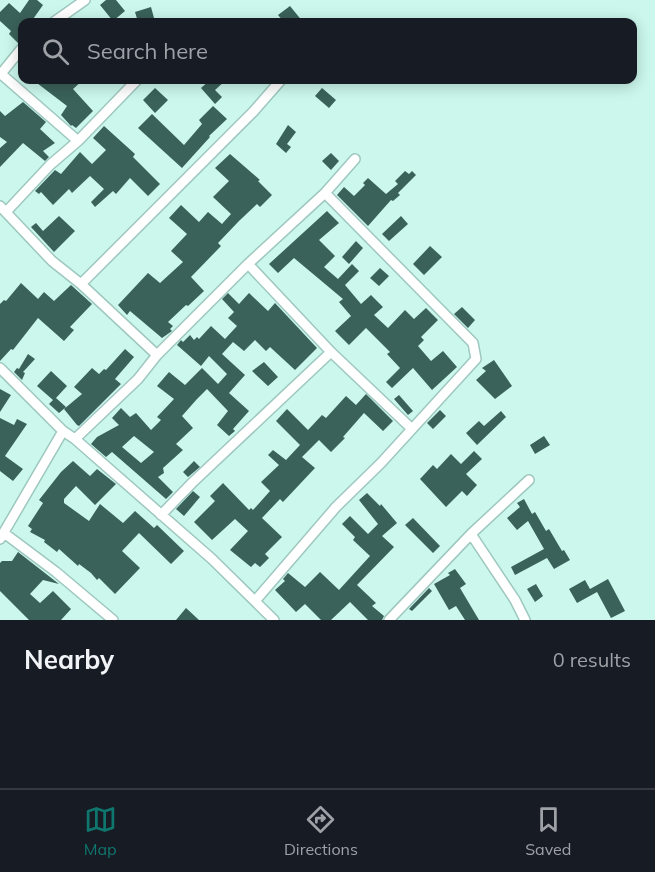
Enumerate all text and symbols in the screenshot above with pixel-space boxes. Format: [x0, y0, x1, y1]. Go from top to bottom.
search box [18, 18, 637, 84]
icon: search [39, 35, 72, 68]
text: Search here [87, 37, 208, 65]
text: Nearby [24, 643, 114, 676]
text: 0 results [553, 647, 631, 672]
tab: Map [84, 803, 117, 859]
tab: Directions [284, 803, 358, 859]
tab: Saved [525, 803, 571, 859]

